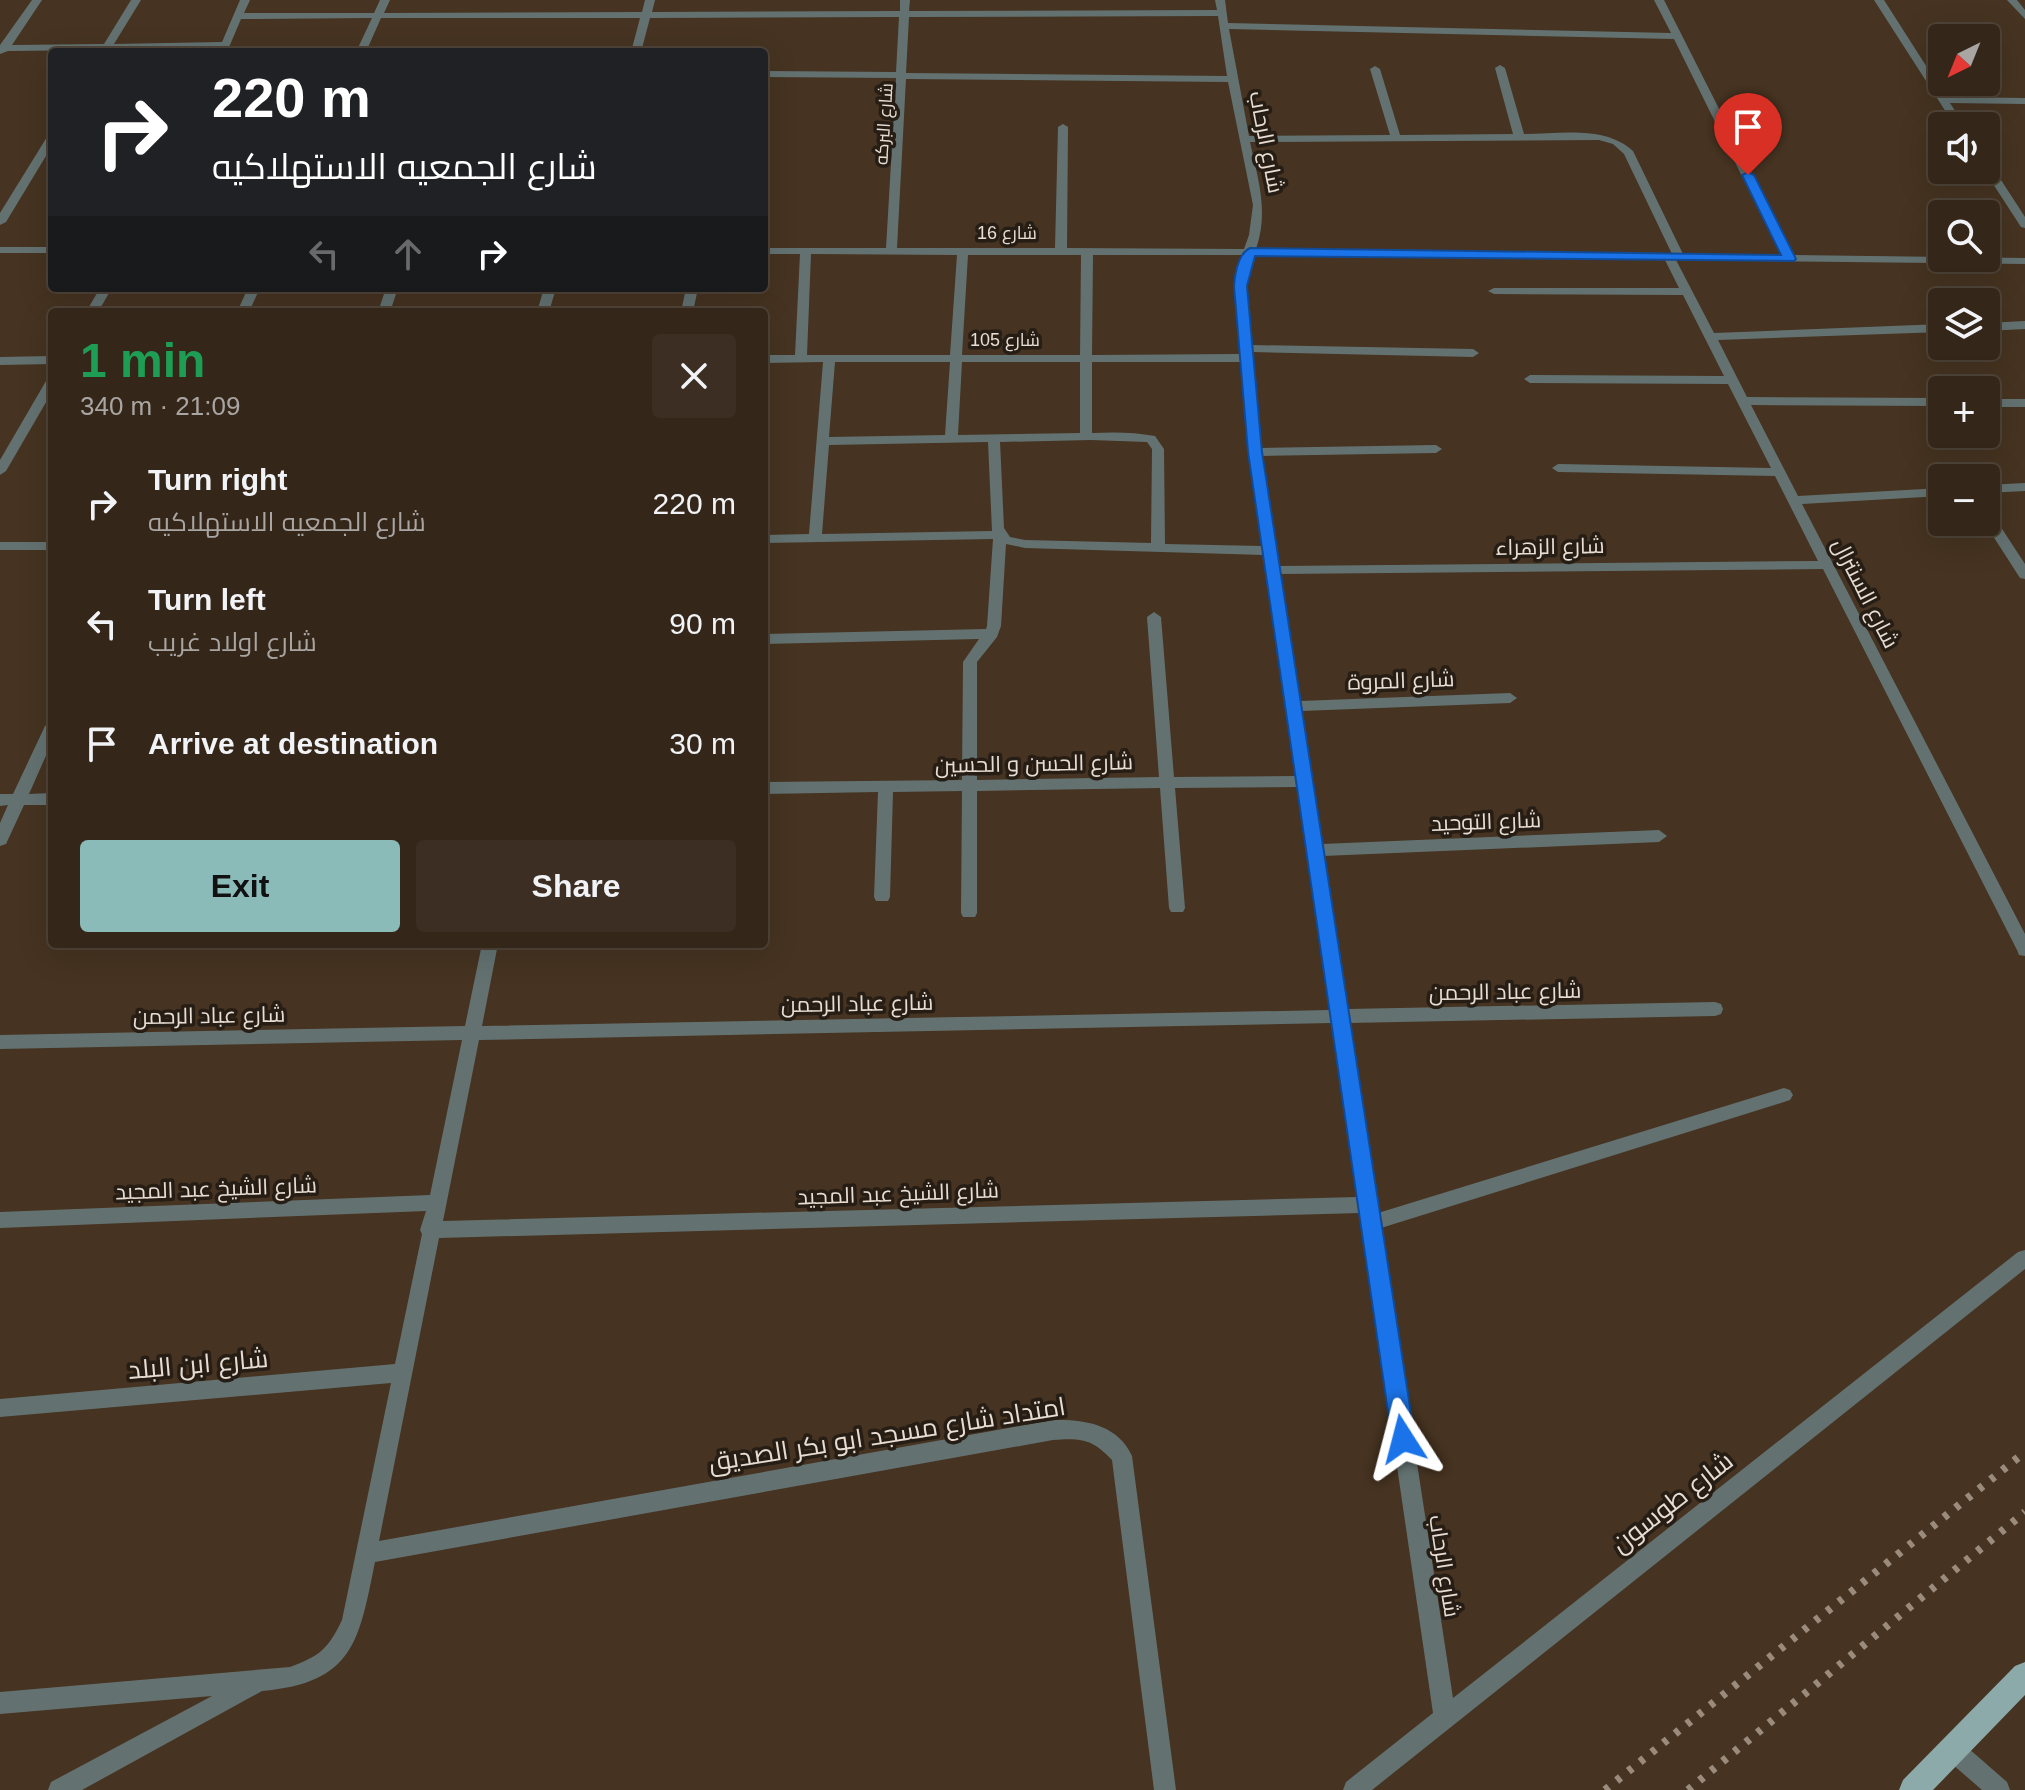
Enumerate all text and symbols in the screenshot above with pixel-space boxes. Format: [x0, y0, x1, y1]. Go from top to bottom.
north arrow [1928, 24, 2000, 96]
map controls [1928, 24, 2000, 536]
text: 220 m [212, 66, 371, 129]
icon: right [80, 80, 184, 184]
street label: شارع البركه [871, 82, 899, 166]
street label: شارع الرحاب [1242, 89, 1289, 196]
pin [1714, 93, 1782, 175]
icon: arrive [1726, 105, 1770, 149]
button: sound [1928, 112, 2000, 184]
text: شارع الجمعيه الاستهلاكيه [212, 146, 597, 187]
button: search [1928, 200, 2000, 272]
street label: شارع 16 [977, 223, 1037, 245]
icon: left [302, 232, 346, 276]
icon: ahead [386, 232, 430, 276]
icon: right [470, 232, 514, 276]
button: layers [1928, 288, 2000, 360]
street label: شارع 105 [970, 330, 1040, 352]
text: 1 min [80, 334, 205, 387]
button: close [652, 334, 736, 418]
button: + [1928, 376, 2000, 448]
text: 340 m · 21:09 [80, 391, 240, 421]
text: Turn right [148, 463, 287, 496]
button: − [1928, 464, 2000, 536]
icon: right [80, 482, 124, 526]
text: 220 m [653, 487, 736, 520]
text: شارع الجمعيه الاستهلاكيه [148, 507, 426, 537]
street label: شارع الزهراء [1495, 533, 1605, 562]
street label: شارع السنترال [1825, 534, 1904, 653]
text: Turn left [148, 583, 266, 616]
icon: left [80, 602, 124, 646]
text: 90 m [669, 607, 736, 640]
text: شارع اولاد غريب [148, 627, 317, 657]
street label: شارع المروة [1347, 666, 1455, 697]
icon: arrive [80, 722, 124, 766]
text: Arrive at destination [148, 727, 438, 760]
text: 30 m [669, 727, 736, 760]
street label: شارع الحسن و الحسين [935, 749, 1133, 780]
street label: شارع التوحيد [1430, 807, 1542, 838]
button: Exit [80, 840, 400, 932]
button: Share [416, 840, 736, 932]
street label: شارع عباد الرحمن [1429, 978, 1581, 1007]
street label: شارع عباد الرحمن [781, 990, 933, 1019]
street label: شارع عباد الرحمن [133, 1002, 285, 1031]
street label: شارع الشيخ عبد المجيد [115, 1172, 317, 1207]
street label: شارع الشيخ عبد المجيد [797, 1177, 999, 1212]
street label: شارع ابن البلد [127, 1343, 270, 1387]
street label: امتداد شارع مسجد ابو بكر الصديق [706, 1391, 1068, 1479]
position arrow [1361, 1397, 1445, 1481]
street label: شارع طوسون [1605, 1445, 1740, 1560]
street label: شارع الرحاب [1422, 1513, 1465, 1619]

